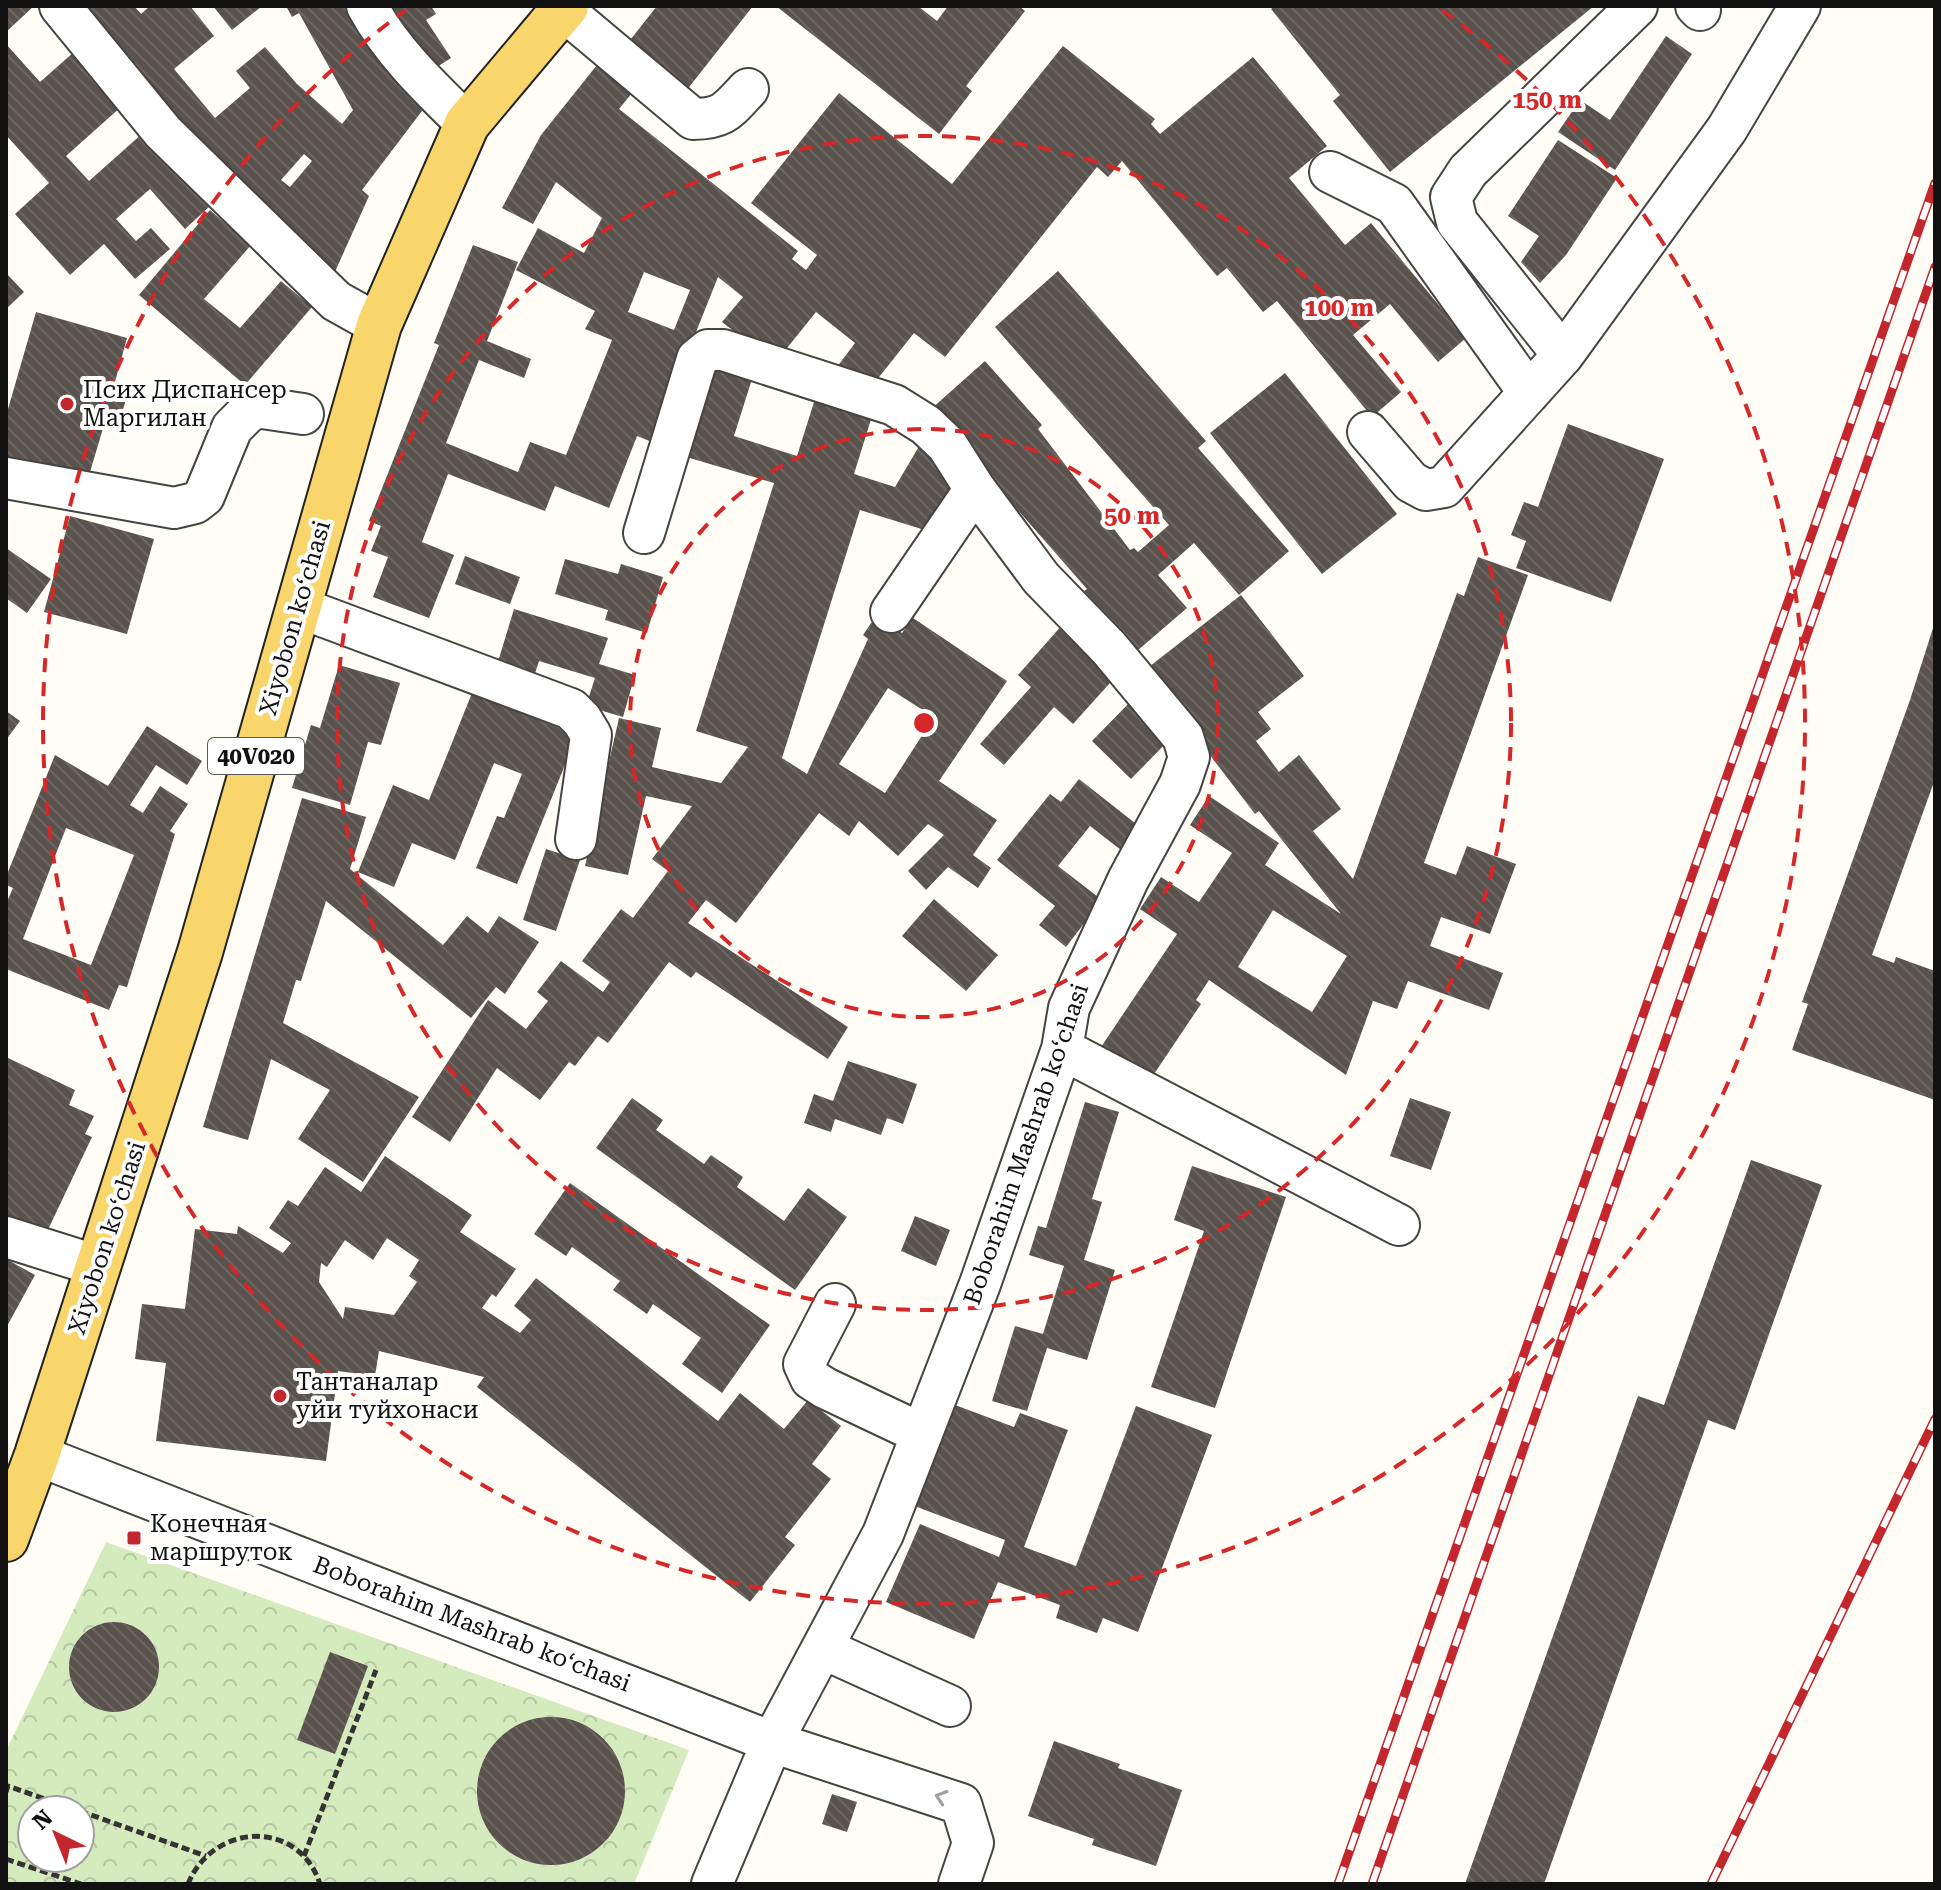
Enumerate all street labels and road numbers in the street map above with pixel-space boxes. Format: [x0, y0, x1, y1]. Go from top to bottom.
street label: Xiyobon koʻchasi [254, 517, 336, 719]
road number: 40V020 [208, 738, 304, 774]
street label: Boborahim Mashrab koʻchasi [958, 980, 1094, 1308]
street label: Xiyobon koʻchasi [63, 1138, 152, 1338]
street label: Boborahim Mashrab koʻchasi [309, 1550, 635, 1698]

